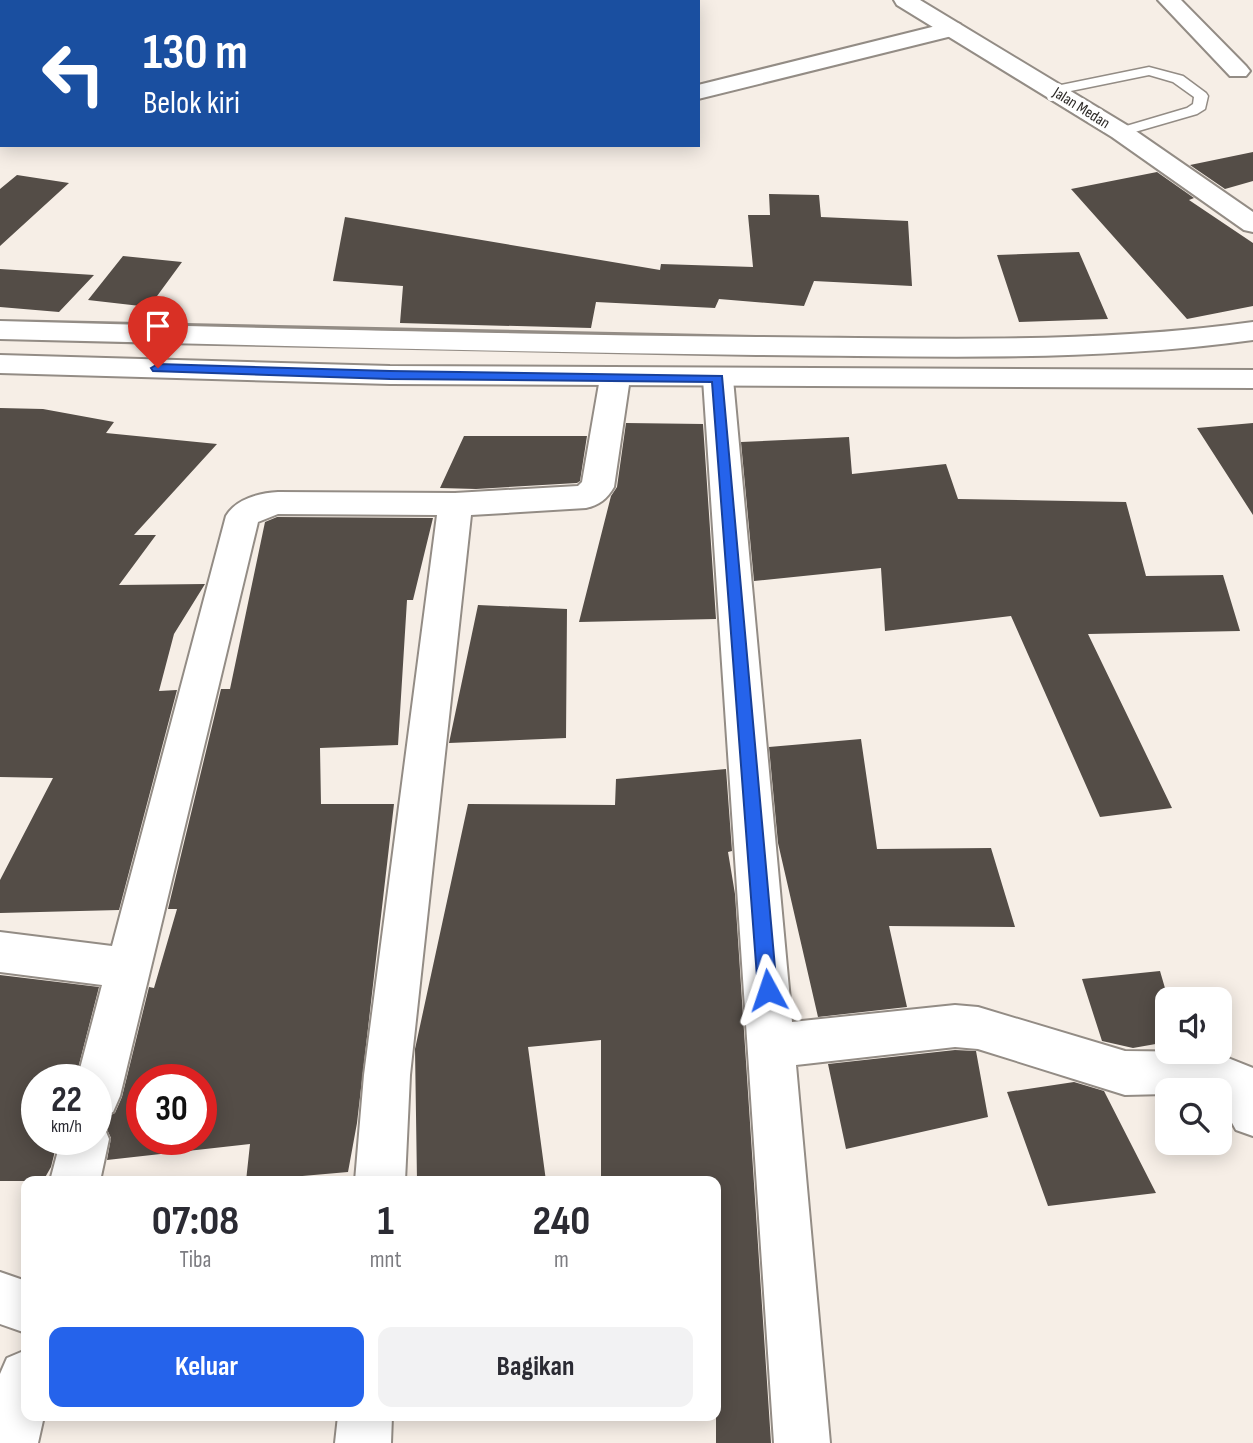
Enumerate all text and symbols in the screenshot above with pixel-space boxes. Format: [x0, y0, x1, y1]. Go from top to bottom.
text: 130 m [143, 24, 248, 83]
icon: left [28, 28, 119, 119]
street label: Jalan Medan [1048, 83, 1113, 133]
text: Belok kiri [143, 84, 240, 123]
pin [128, 296, 188, 368]
icon: arrive [139, 307, 177, 345]
position arrow [731, 953, 805, 1027]
map controls [1155, 987, 1232, 1155]
button: sound [1155, 987, 1232, 1064]
speed limit sign: 30 [126, 1064, 217, 1155]
button: search [1155, 1078, 1232, 1155]
text: 22 [51, 1079, 82, 1122]
text: km/h [51, 1116, 82, 1137]
text: 07:08 [152, 1196, 239, 1247]
text: 1 [378, 1196, 394, 1247]
text: 240 [532, 1196, 590, 1247]
text: Tiba [179, 1246, 211, 1274]
text: mnt [370, 1246, 402, 1274]
text: m [554, 1246, 569, 1274]
button: Keluar [49, 1327, 364, 1407]
button: Bagikan [378, 1327, 693, 1407]

